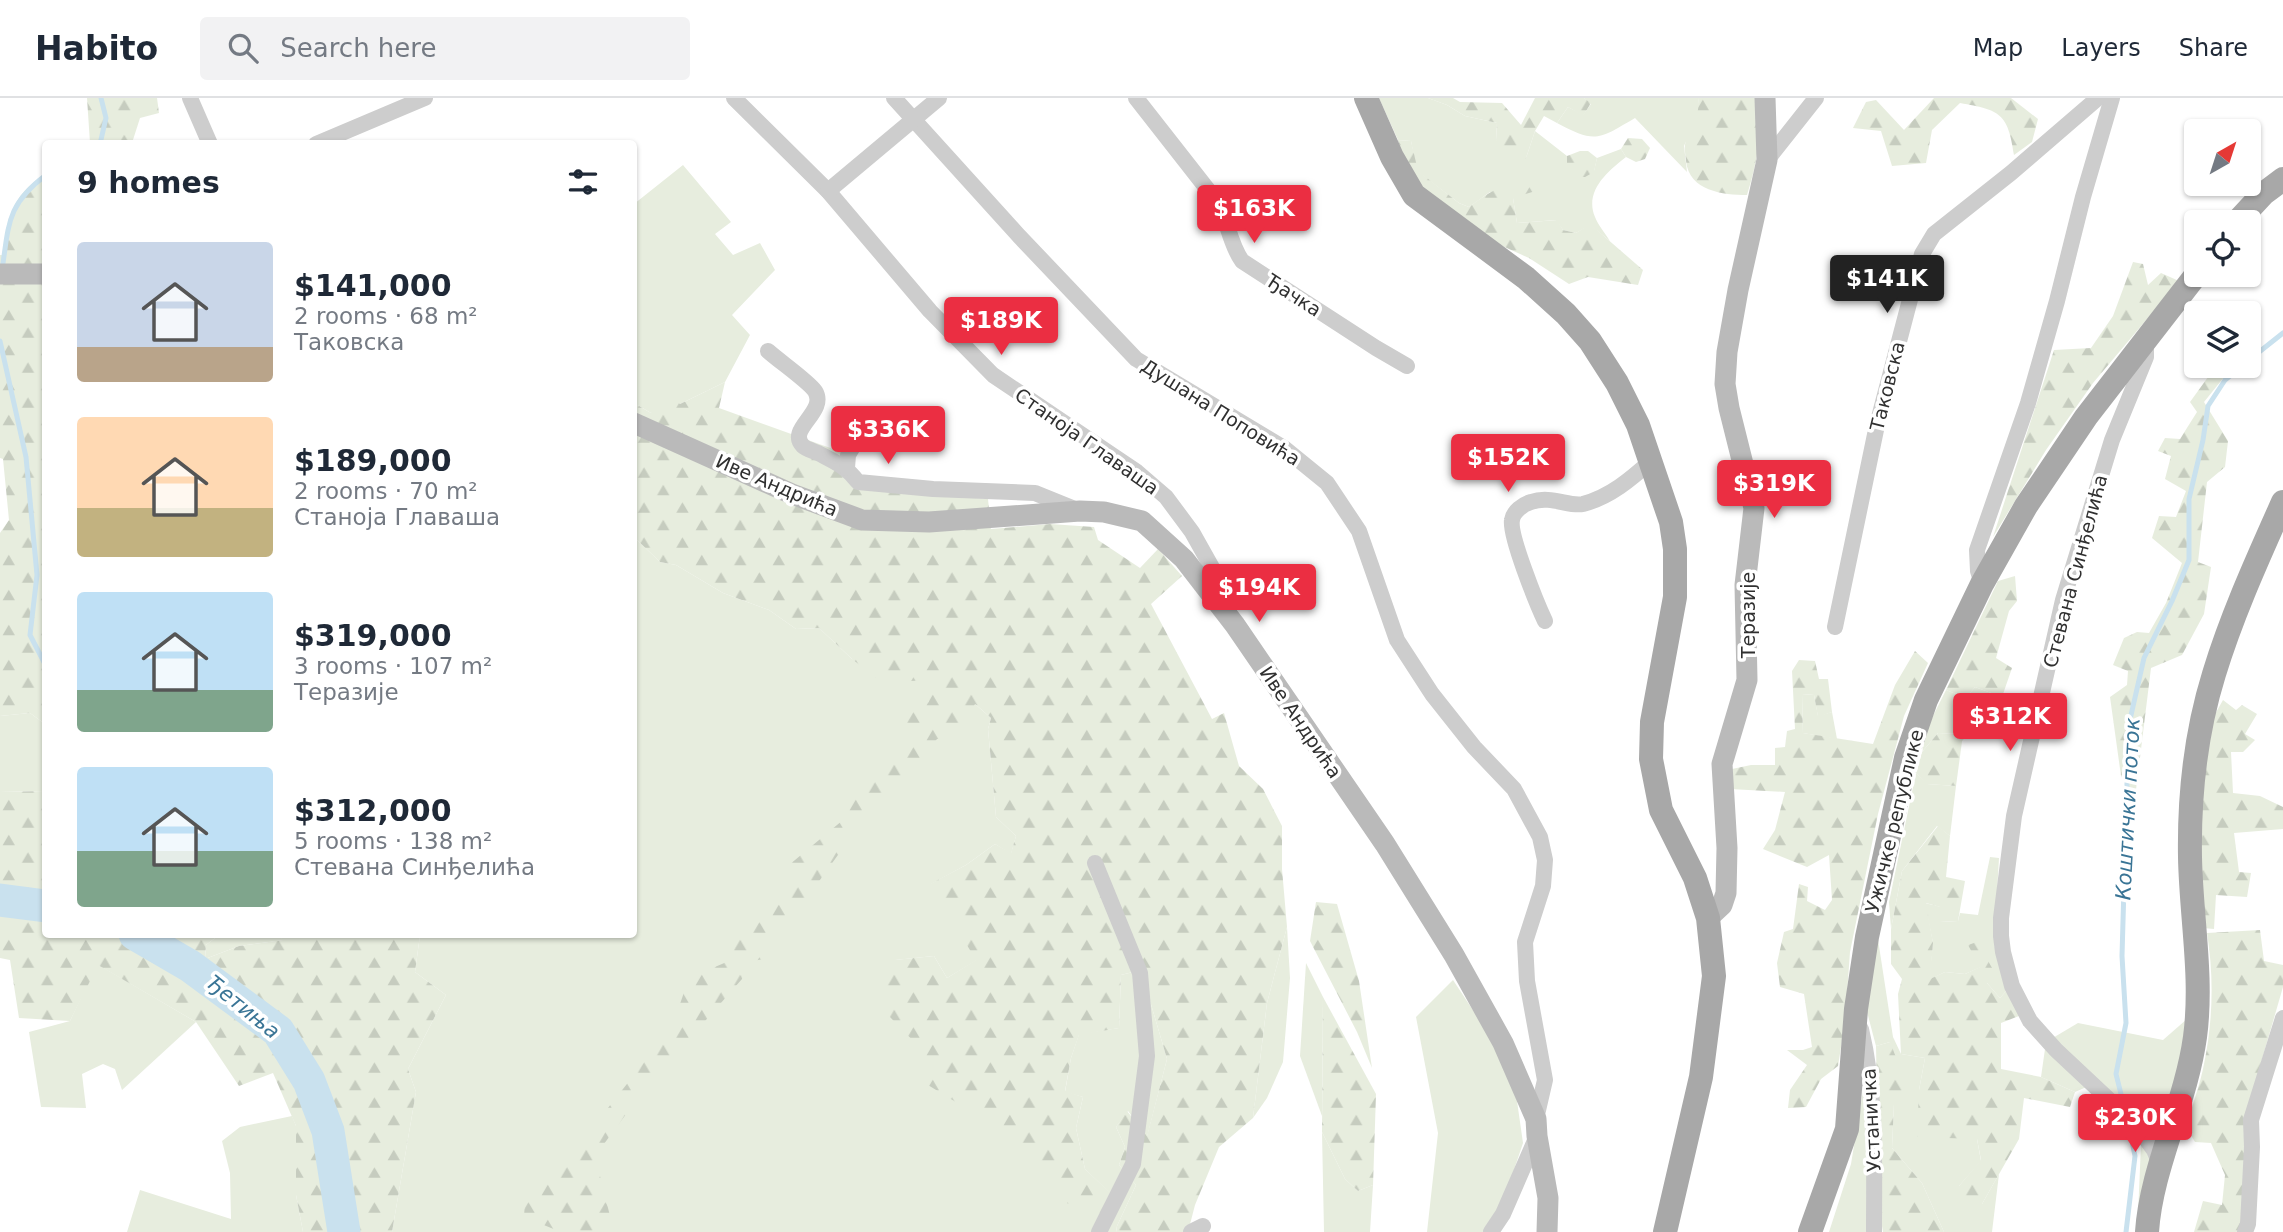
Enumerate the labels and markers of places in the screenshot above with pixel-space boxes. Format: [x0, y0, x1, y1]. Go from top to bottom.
pin: $163K [1205, 186, 1303, 245]
pin: $141K [1838, 256, 1936, 315]
pin: $189K [952, 298, 1050, 357]
pin: $336K [839, 406, 937, 466]
pin: $152K [1459, 434, 1557, 494]
pin: $319K [1725, 460, 1823, 520]
pin: $194K [1210, 564, 1308, 624]
pin: $312K [1961, 694, 2059, 753]
pin: $230K [2086, 1094, 2184, 1154]

